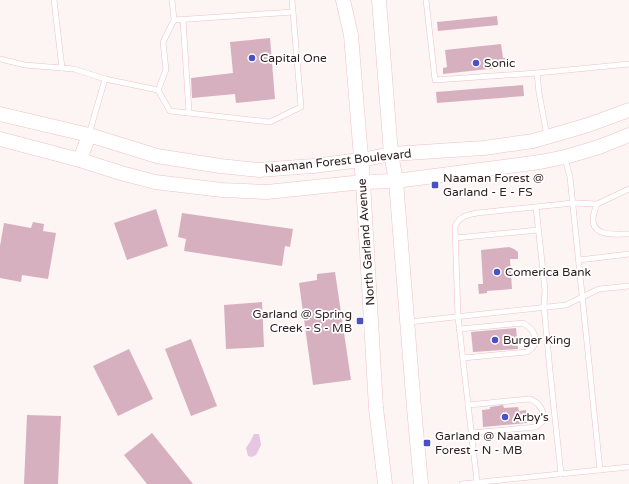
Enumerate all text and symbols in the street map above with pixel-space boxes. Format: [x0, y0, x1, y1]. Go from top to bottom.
place label: Capital One [260, 51, 327, 65]
marker: Capital One [247, 53, 257, 63]
place label: Sonic [484, 56, 515, 70]
marker: Sonic [471, 58, 481, 68]
street label: Naaman Forest Boulevard [264, 146, 412, 176]
place label: Naaman Forest @ Garland - E - FS [443, 171, 544, 199]
street label: North Garland Avenue [355, 178, 377, 306]
marker: Naaman Forest @ Garland - E - FS [430, 180, 440, 190]
place label: Comerica Bank [505, 265, 591, 279]
marker: Comerica Bank [492, 267, 502, 277]
place label: Garland @ Spring Creek - S - MB [253, 307, 352, 335]
marker: Garland @ Spring Creek - S - MB [355, 316, 365, 326]
place label: Burger King [503, 333, 571, 347]
marker: Burger King [490, 335, 500, 345]
place label: Arby's [513, 410, 549, 424]
marker: Arby's [500, 412, 510, 422]
place label: Garland @ Naaman Forest - N - MB [435, 429, 545, 457]
marker: Garland @ Naaman Forest - N - MB [422, 438, 432, 448]

